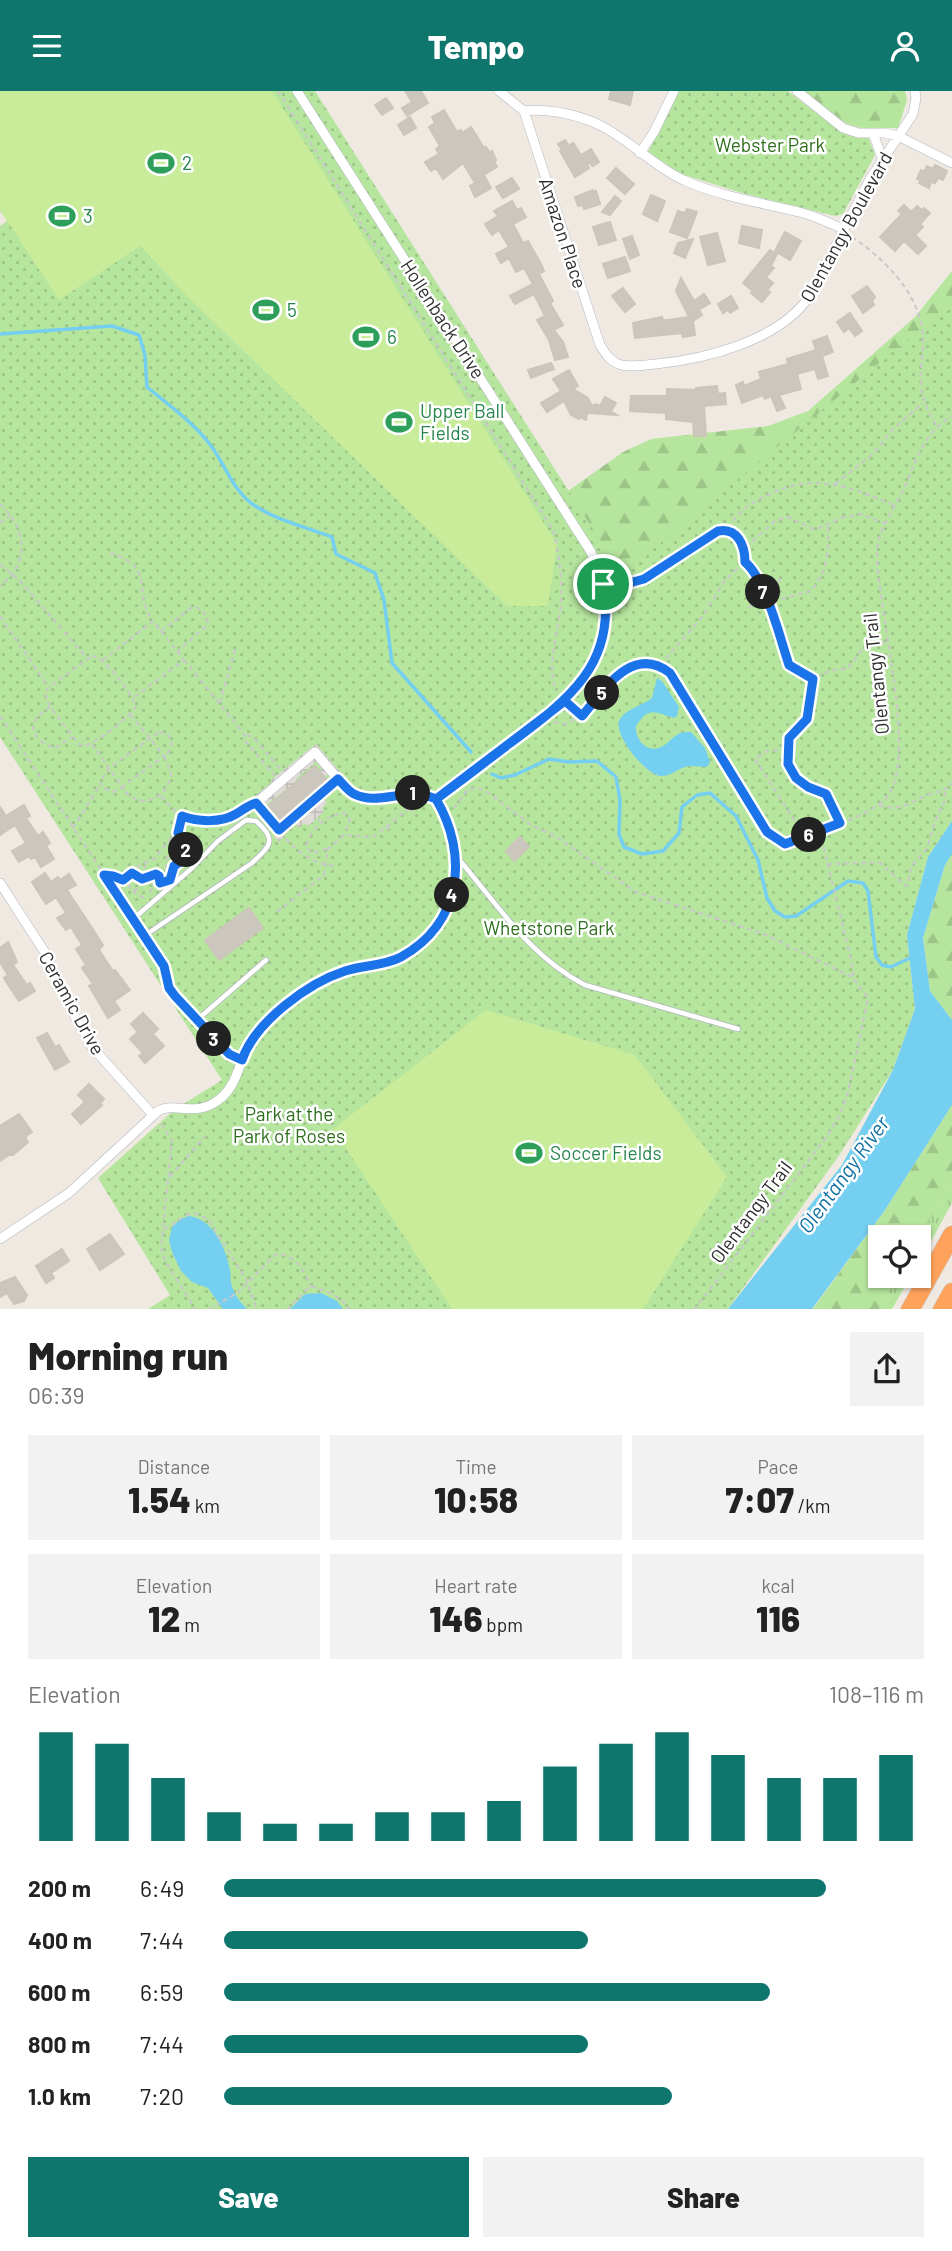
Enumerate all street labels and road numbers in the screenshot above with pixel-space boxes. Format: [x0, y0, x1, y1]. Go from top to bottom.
street label: Olentangy Boulevard [795, 147, 896, 306]
street label: Amazon Place [535, 175, 592, 291]
street label: Hollenback Drive [396, 255, 491, 383]
street label: Olentangy Trail [858, 612, 893, 736]
street label: Ceramic Drive [35, 947, 110, 1059]
street label: Olentangy Trail [705, 1156, 796, 1267]

